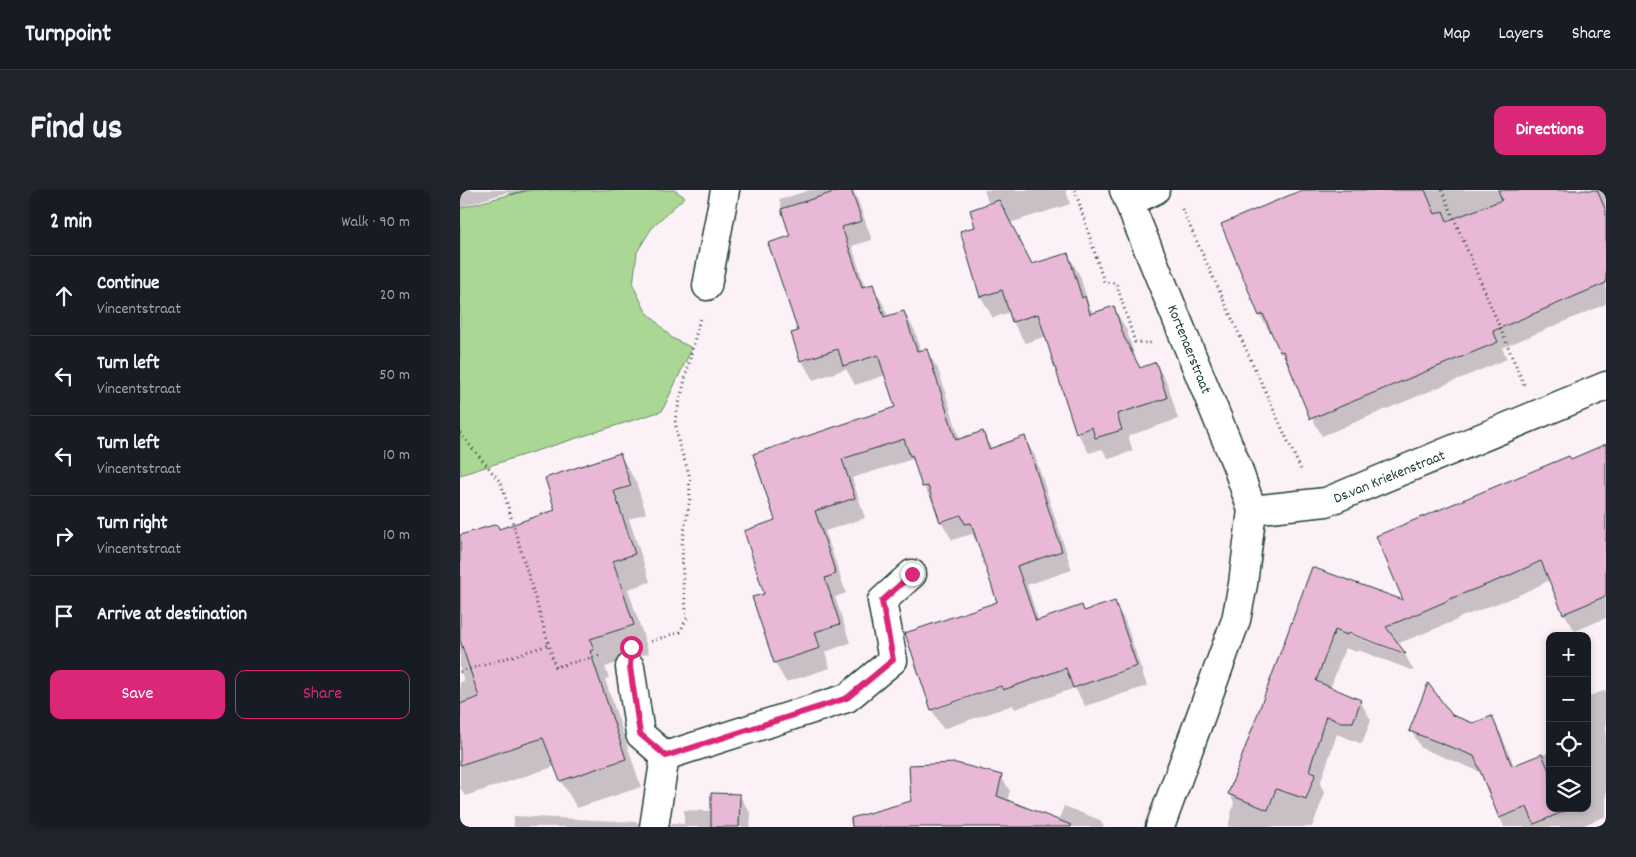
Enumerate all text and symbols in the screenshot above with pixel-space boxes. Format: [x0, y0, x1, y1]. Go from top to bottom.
text: Turnpoint [25, 18, 111, 52]
text: Map [1443, 22, 1470, 47]
text: Layers [1498, 22, 1544, 47]
text: Share [1572, 22, 1611, 47]
text: Find us [30, 105, 122, 155]
button: Directions [1494, 106, 1606, 155]
text: 2 min [50, 208, 92, 238]
text: Walk · 90 m [341, 211, 410, 234]
text: Continue [97, 271, 159, 298]
icon: ahead [50, 282, 78, 310]
text: 20 m [380, 284, 410, 307]
text: Vincentstraat [97, 298, 181, 321]
street label: Kortenaerstraat [1160, 302, 1216, 398]
text: Turn left [97, 351, 160, 378]
icon: left [50, 362, 78, 390]
text: 50 m [379, 364, 410, 387]
text: Vincentstraat [97, 378, 181, 401]
text: Turn left [97, 431, 160, 458]
icon: left [50, 442, 78, 470]
text: 10 m [383, 444, 410, 467]
street label: Ds.van Kriekenstraat [1331, 445, 1449, 510]
text: Vincentstraat [97, 458, 181, 481]
text: Turn right [97, 511, 168, 538]
icon: right [50, 522, 78, 550]
text: 10 m [383, 524, 410, 547]
text: Vincentstraat [97, 538, 181, 561]
route end [901, 563, 924, 586]
icon: arrive [50, 602, 78, 630]
text: Arrive at destination [97, 602, 247, 629]
map controls [1546, 632, 1591, 812]
button: + [1546, 632, 1591, 677]
route start [620, 636, 643, 659]
button: Save [50, 670, 225, 719]
button: Share [235, 670, 410, 719]
button: − [1546, 677, 1591, 722]
button: locate [1546, 722, 1591, 767]
button: layers [1546, 767, 1591, 812]

